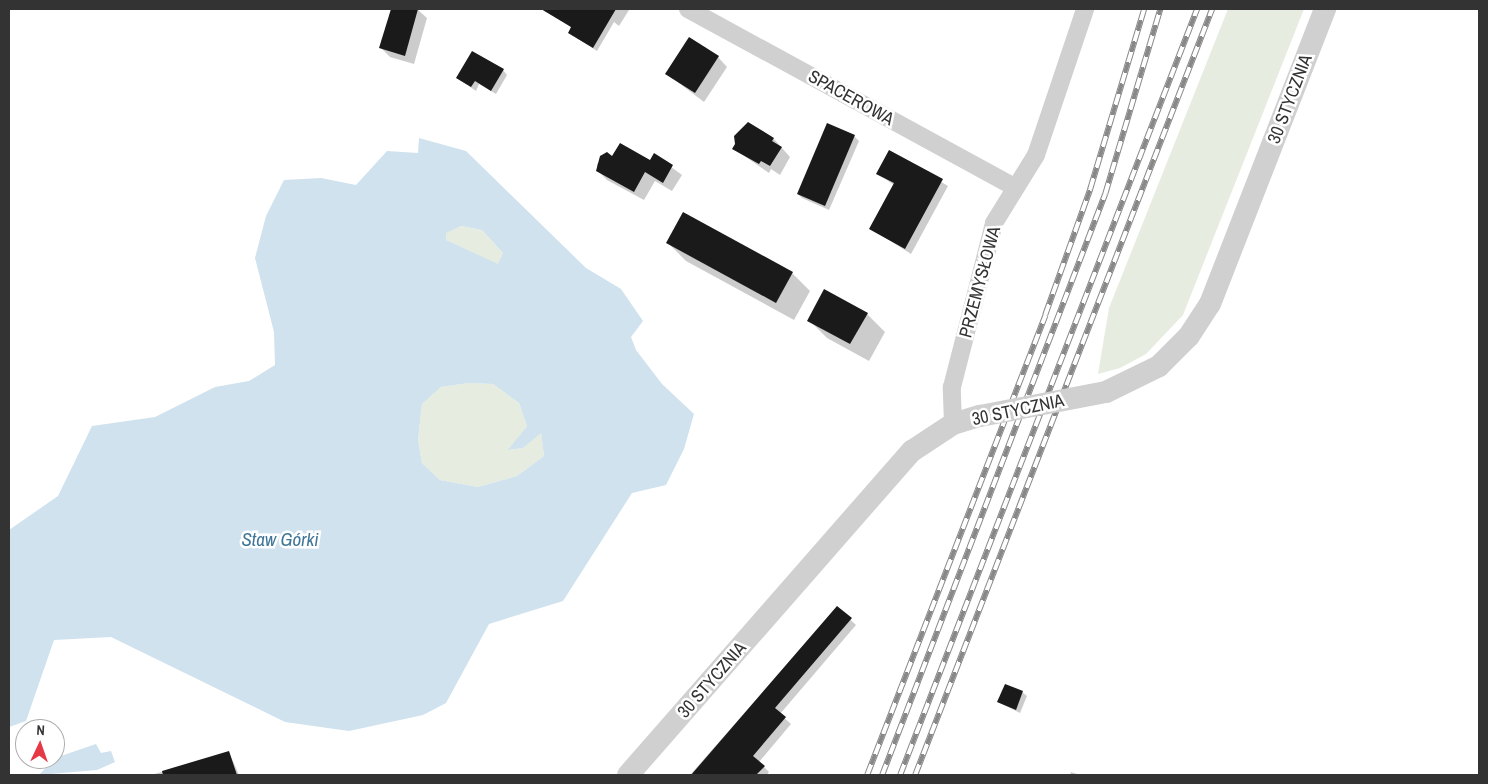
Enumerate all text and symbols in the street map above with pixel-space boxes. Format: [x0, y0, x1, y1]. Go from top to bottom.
street label: 30 STYCZNIA [1263, 51, 1317, 147]
street label: SPACEROWA [805, 66, 897, 130]
street label: PRZEMYSŁOWA [955, 224, 1005, 340]
street label: 30 STYCZNIA [970, 390, 1066, 430]
water label: Staw Górki [241, 529, 319, 551]
street label: 30 STYCZNIA [673, 638, 751, 722]
north arrow [15, 719, 65, 769]
text: N [36, 721, 45, 739]

